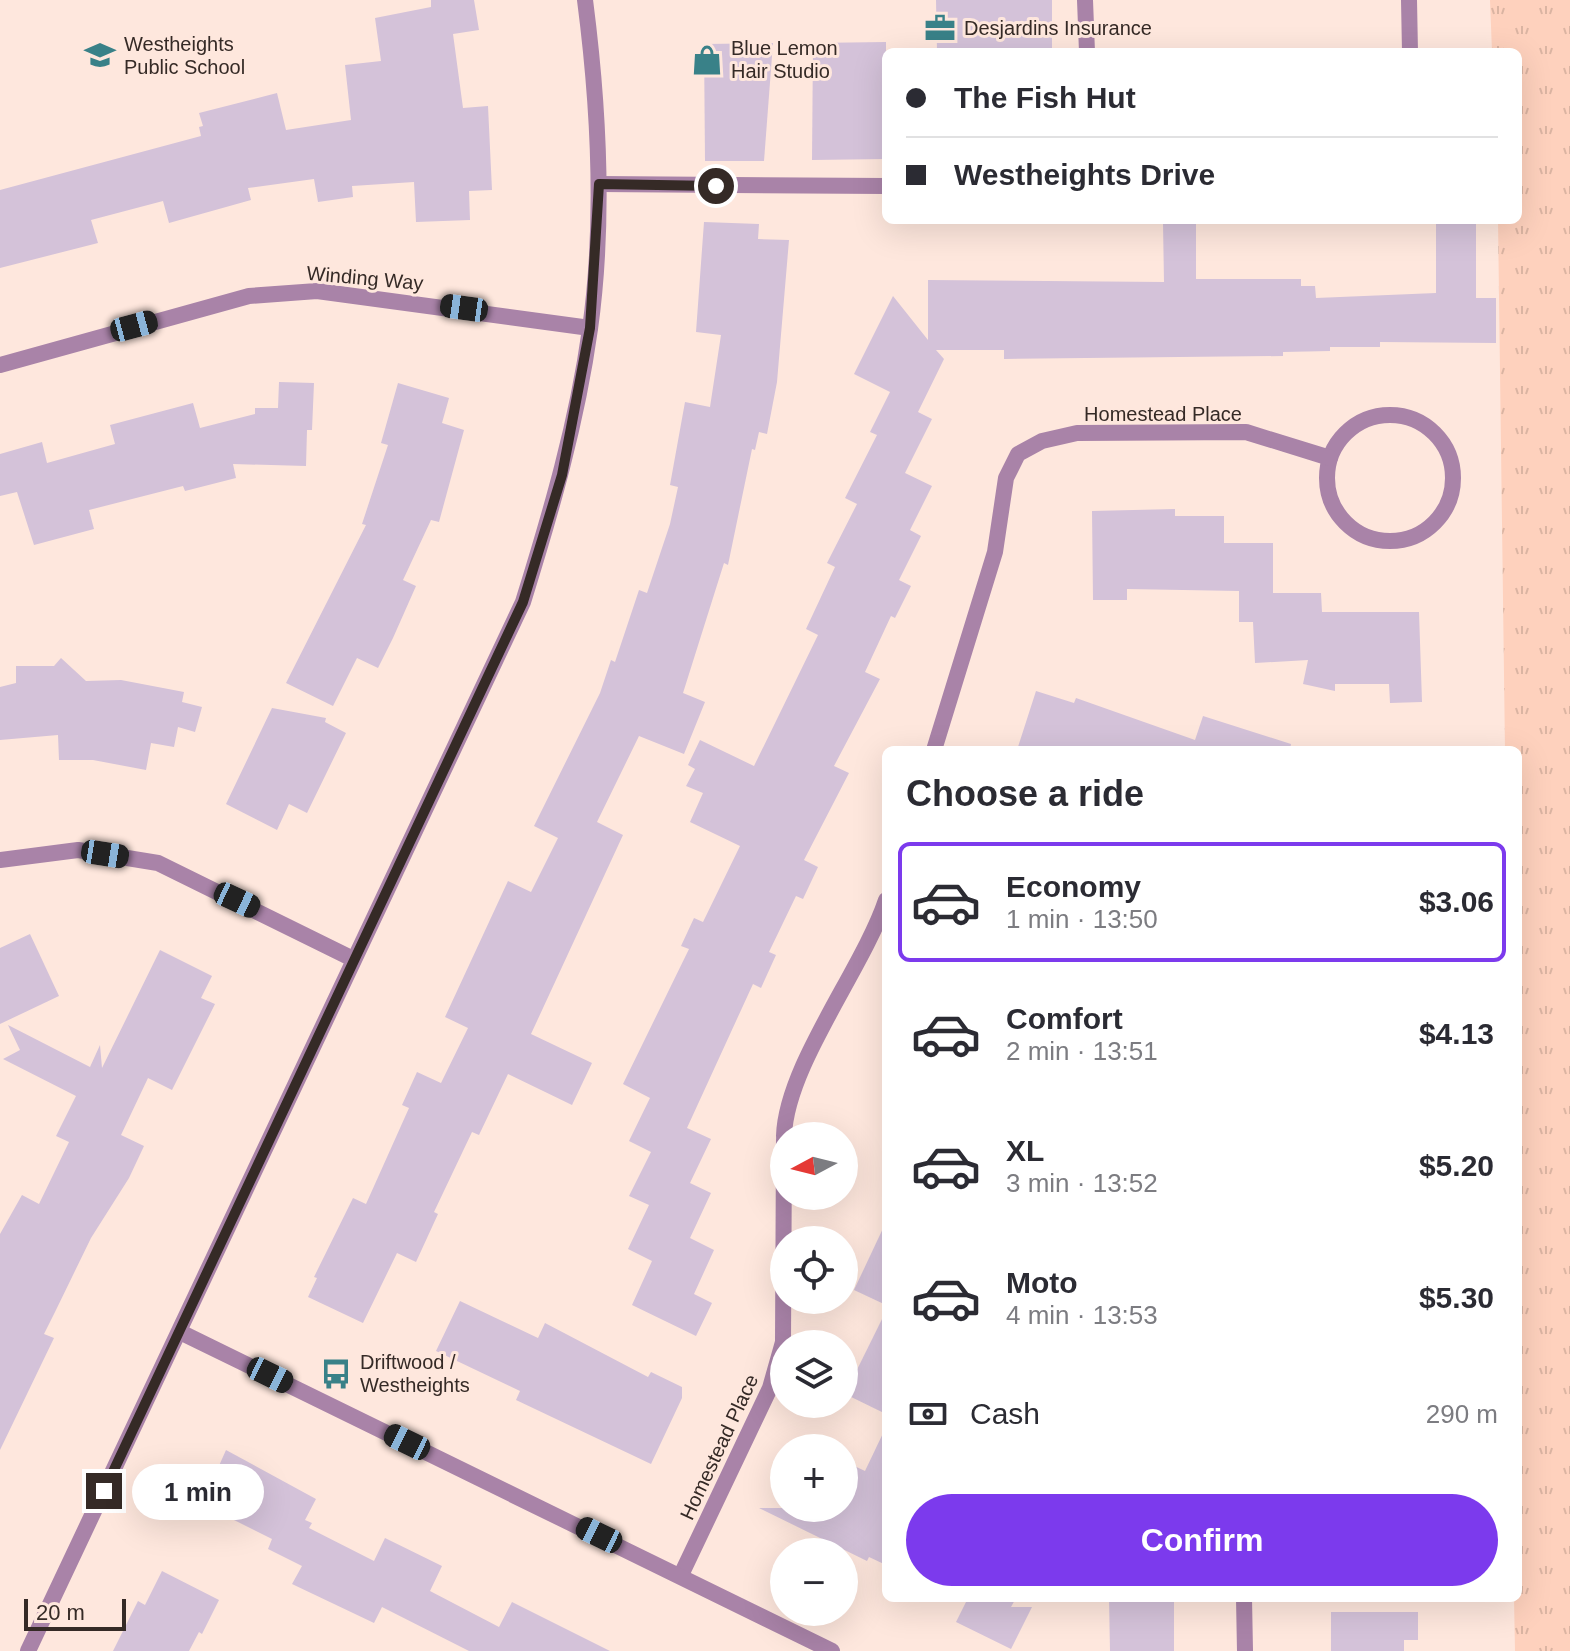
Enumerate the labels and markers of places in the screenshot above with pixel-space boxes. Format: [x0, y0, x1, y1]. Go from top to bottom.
office icon: Desjardins Insurance [923, 11, 957, 45]
place label: Desjardins Insurance [964, 17, 1152, 39]
place label: Westheights Public School [124, 33, 245, 78]
place label: Blue Lemon Hair Studio [731, 37, 838, 82]
school or university icon: Westheights Public School [83, 38, 117, 72]
shop icon: Blue Lemon Hair Studio [690, 43, 724, 77]
place label: Driftwood / Westheights [360, 1351, 470, 1396]
bus stop icon: Driftwood / Westheights [319, 1357, 353, 1391]

